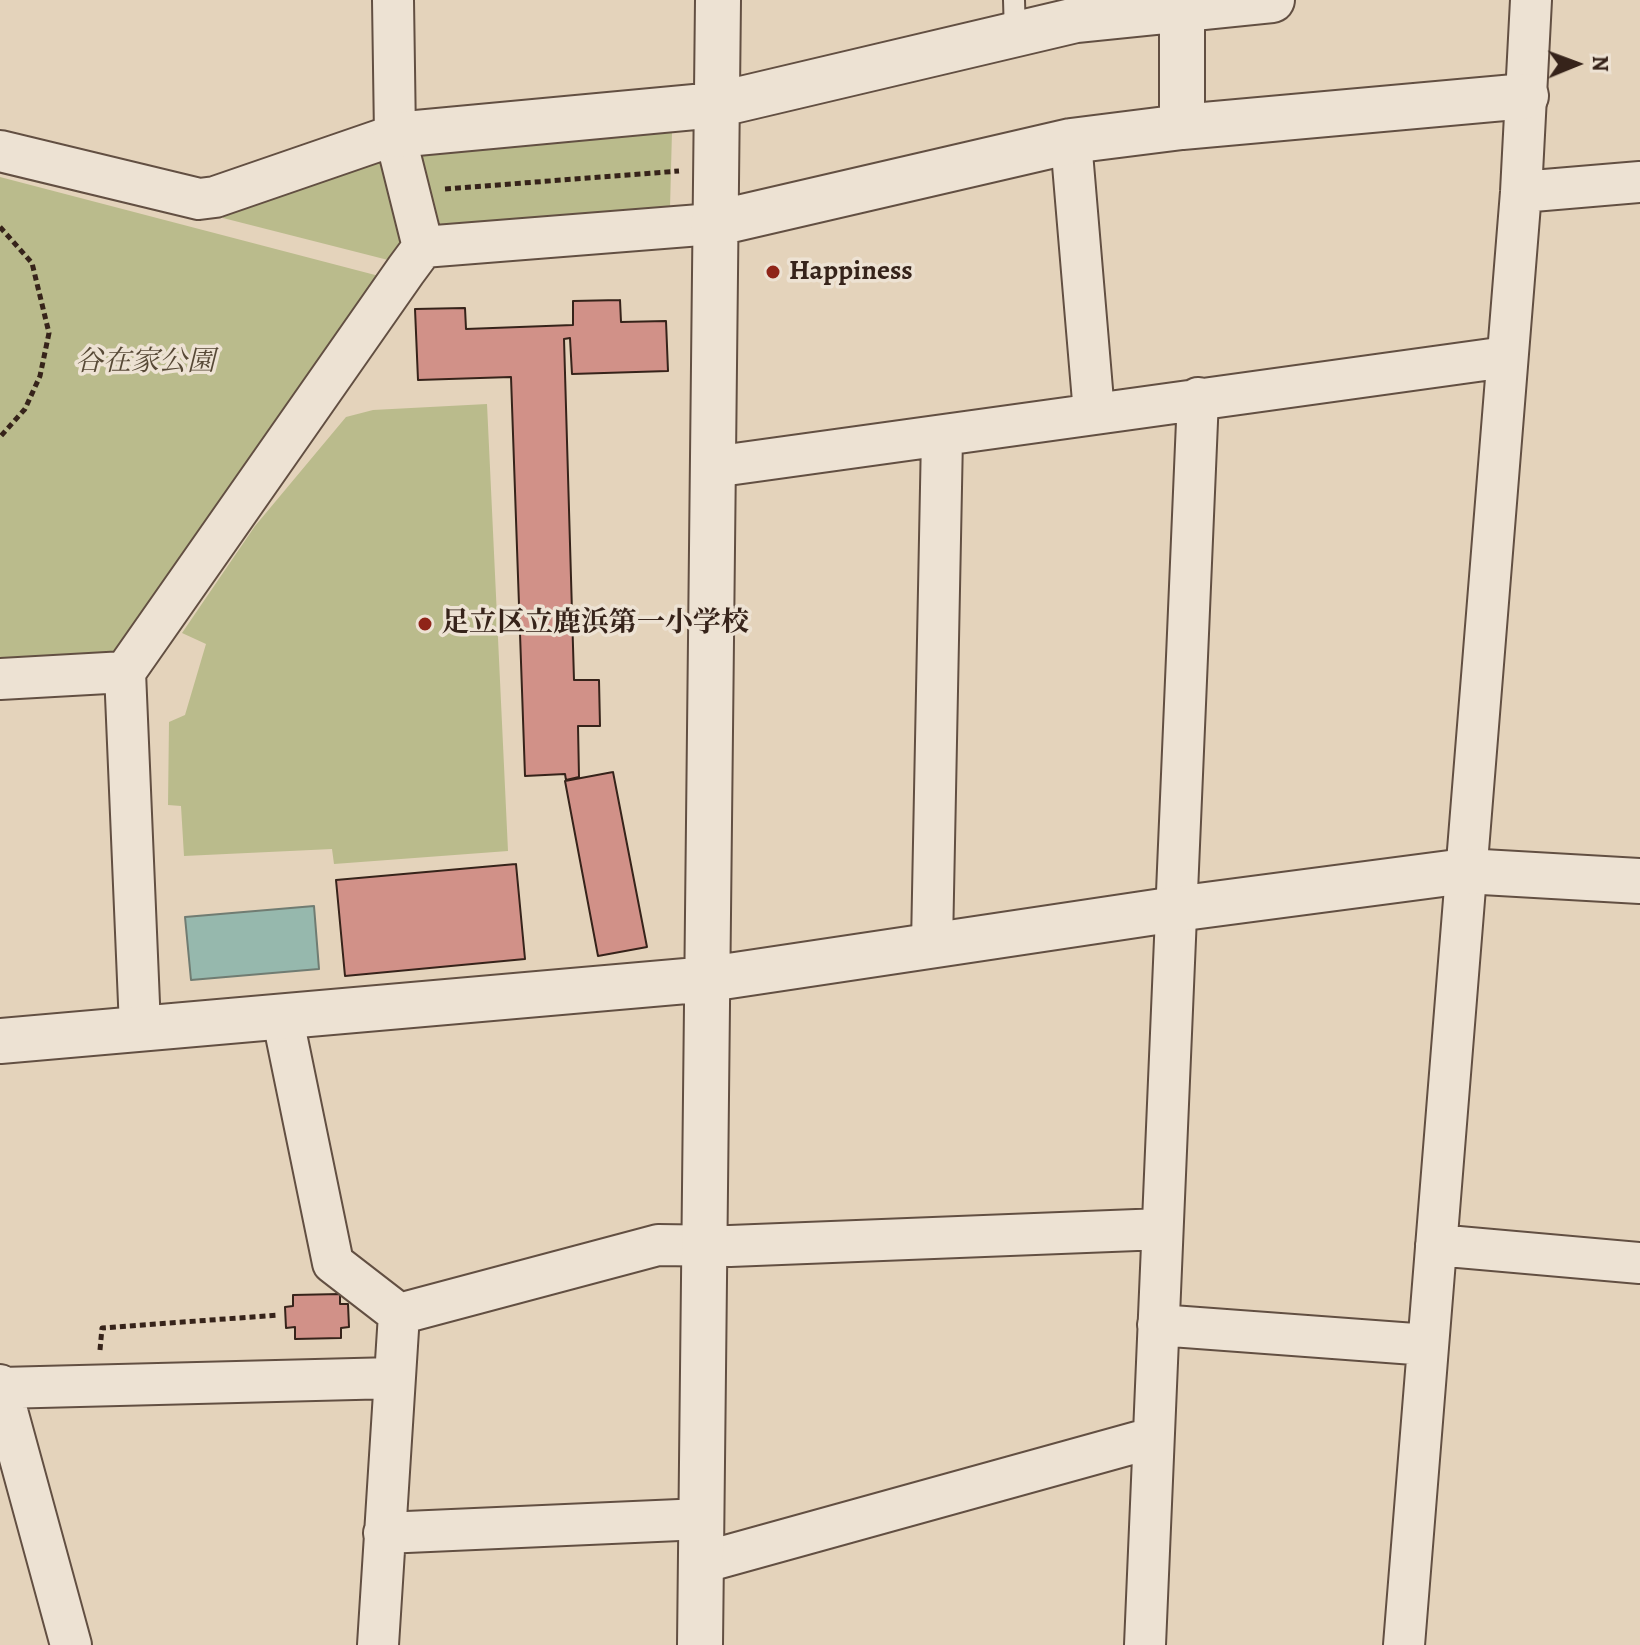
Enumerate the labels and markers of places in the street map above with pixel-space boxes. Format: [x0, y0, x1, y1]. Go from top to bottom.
place label: Happiness [789, 255, 913, 289]
marker: Happiness [764, 263, 782, 281]
place label: 足立区立鹿浜第一小学校 [441, 607, 749, 641]
marker: 足立区立鹿浜第一小学校 [416, 615, 434, 633]

